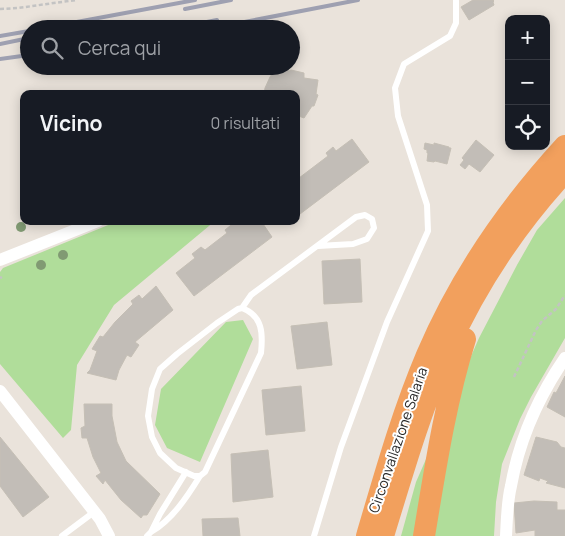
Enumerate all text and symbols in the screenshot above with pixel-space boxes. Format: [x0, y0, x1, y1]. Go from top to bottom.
map controls [505, 15, 550, 150]
button: + [505, 15, 550, 60]
search box [20, 20, 300, 75]
icon: search [38, 34, 66, 62]
text: Cerca qui [78, 35, 161, 61]
button: − [505, 60, 550, 105]
button: locate [505, 105, 550, 150]
text: Vicino [40, 109, 103, 137]
text: 0 risultati [210, 112, 280, 134]
street label: Circonvallazione Salaria [364, 364, 431, 515]

